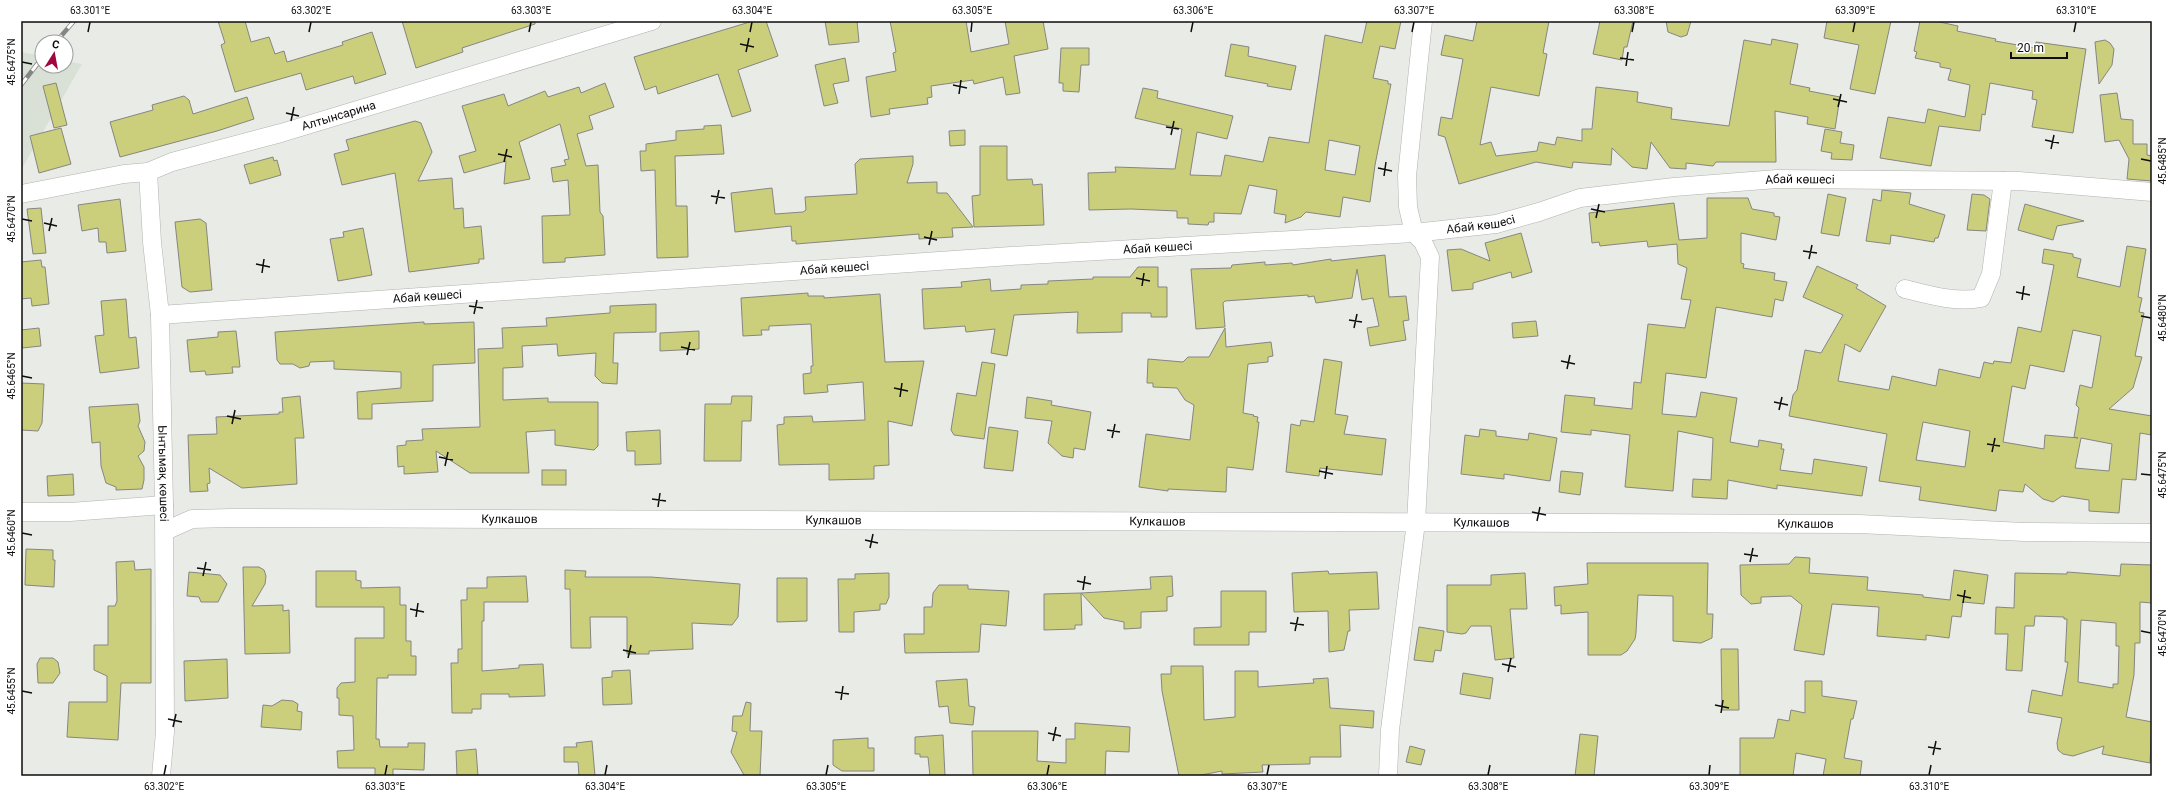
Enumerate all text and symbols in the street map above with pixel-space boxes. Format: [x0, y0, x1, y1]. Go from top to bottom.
text: 63.301°E [70, 5, 110, 16]
text: 63.302°E [291, 5, 331, 16]
text: 63.303°E [511, 5, 551, 16]
text: 63.304°E [732, 5, 772, 16]
text: 63.305°E [952, 5, 992, 16]
text: 63.306°E [1173, 5, 1213, 16]
text: 63.307°E [1394, 5, 1434, 16]
text: 63.308°E [1614, 5, 1654, 16]
text: 63.309°E [1835, 5, 1875, 16]
text: 63.310°E [2056, 5, 2096, 16]
north arrow [34, 34, 74, 74]
scale bar [2011, 34, 2067, 60]
text: 45.6475°N [6, 38, 17, 86]
text: С [51, 38, 61, 52]
text: 20 m [2017, 41, 2044, 55]
street label: Алтынсарина [300, 98, 377, 133]
text: 45.6485°N [2157, 137, 2168, 185]
street label: Абай көшесі [1765, 172, 1835, 187]
text: 45.6470°N [6, 195, 17, 243]
street label: Абай көшесі [1446, 212, 1517, 236]
street label: Абай көшесі [1123, 239, 1193, 257]
street label: Абай көшесі [799, 259, 870, 278]
street label: Абай көшесі [392, 287, 463, 306]
text: 45.6480°N [2157, 294, 2168, 342]
text: 45.6465°N [6, 352, 17, 400]
street label: Ынтымақ көшесі [155, 425, 171, 522]
text: 45.6475°N [2157, 451, 2168, 499]
text: 45.6460°N [6, 509, 17, 557]
street label: Кулкашов [481, 512, 538, 526]
street label: Кулкашов [805, 513, 862, 527]
street label: Кулкашов [1129, 514, 1186, 529]
street label: Кулкашов [1453, 516, 1510, 530]
street label: Кулкашов [1777, 517, 1834, 531]
text: 45.6470°N [2157, 609, 2168, 657]
text: 45.6455°N [6, 667, 17, 715]
text: 63.302°E [144, 781, 184, 792]
text: 63.303°E [365, 781, 405, 792]
text: 63.304°E [585, 781, 625, 792]
text: 63.305°E [806, 781, 846, 792]
text: 63.306°E [1027, 781, 1067, 792]
text: 63.307°E [1247, 781, 1287, 792]
text: 63.308°E [1468, 781, 1508, 792]
text: 63.309°E [1689, 781, 1729, 792]
text: 63.310°E [1909, 781, 1949, 792]

